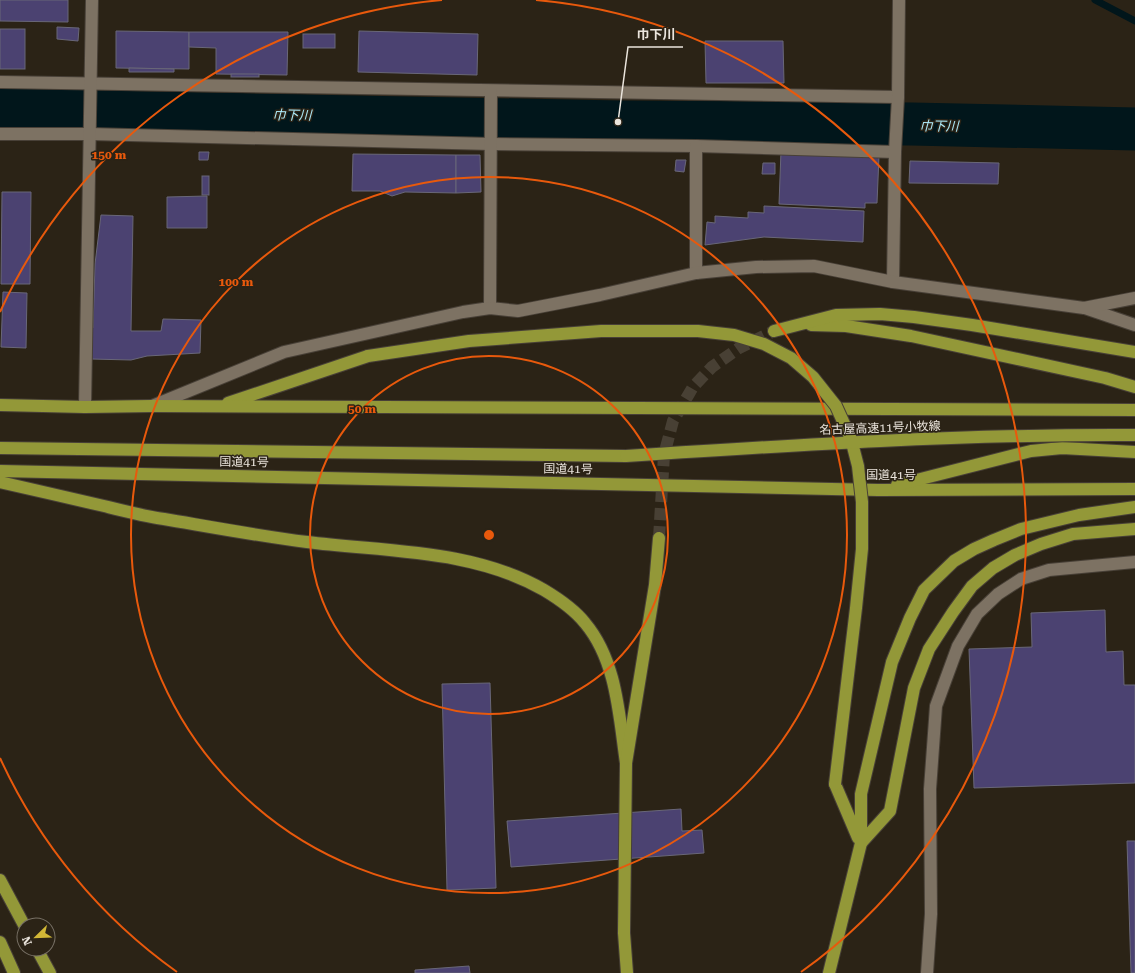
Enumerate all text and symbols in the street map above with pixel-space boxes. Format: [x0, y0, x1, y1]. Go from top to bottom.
callout: 巾下川 [628, 22, 683, 47]
text: 巾下川 [636, 27, 676, 42]
water label: 巾下川 [272, 107, 314, 123]
water label: 巾下川 [919, 118, 961, 134]
text: 150 m [92, 148, 127, 162]
text: 100 m [219, 275, 254, 289]
text: 50 m [348, 402, 376, 416]
street label: 名古屋高速11号小牧線 [819, 419, 941, 437]
street label: 国道41号 [219, 455, 269, 469]
street label: 国道41号 [543, 462, 593, 476]
street label: 国道41号 [866, 468, 916, 482]
centre of rings [482, 528, 496, 542]
north arrow [16, 917, 56, 957]
text: N [19, 934, 35, 947]

